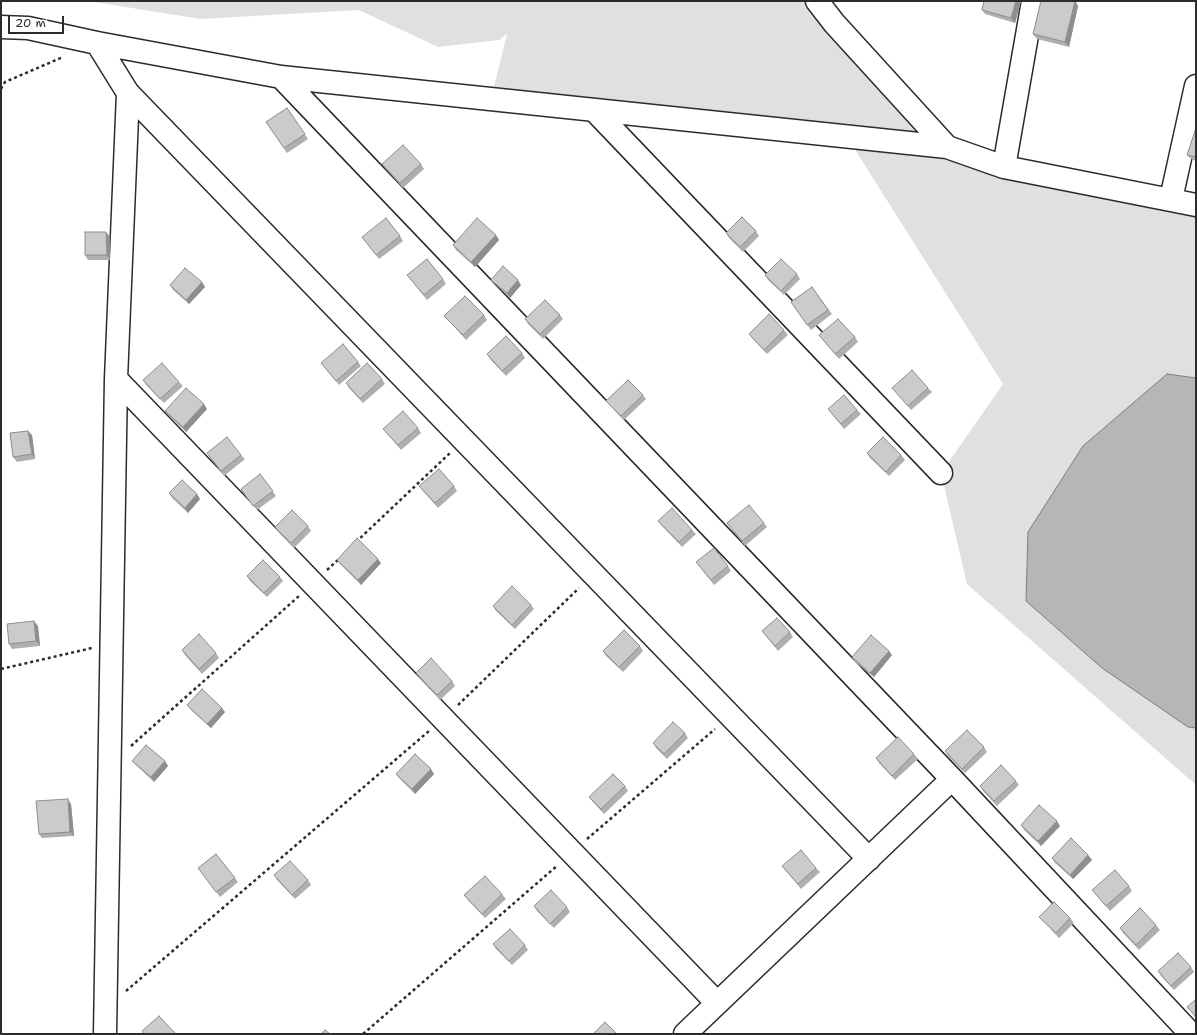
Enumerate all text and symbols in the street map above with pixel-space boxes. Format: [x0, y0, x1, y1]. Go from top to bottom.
scale bar [10, 8, 66, 34]
text: 20 m [15, 15, 46, 31]

